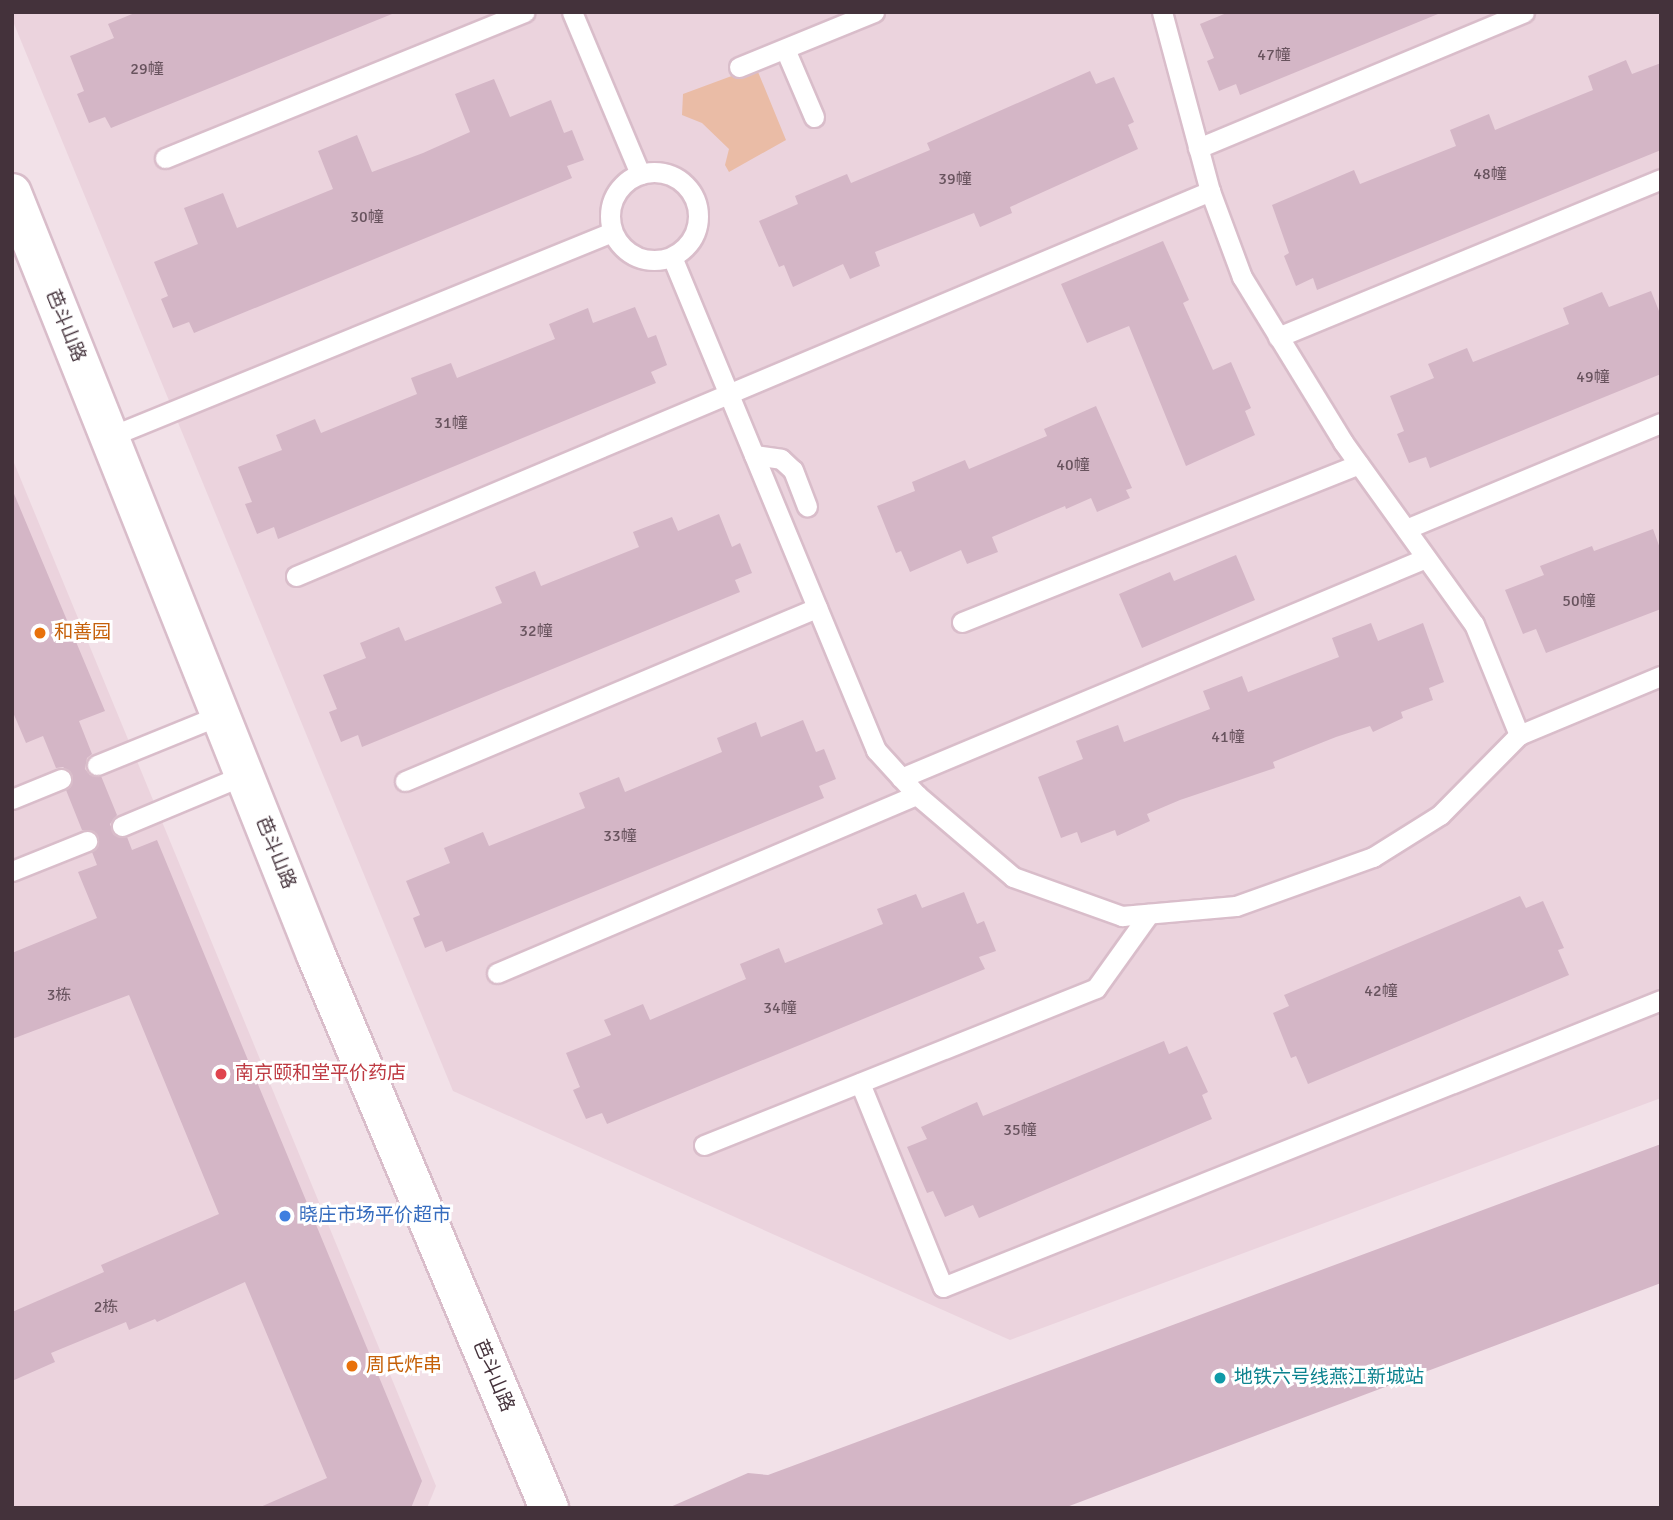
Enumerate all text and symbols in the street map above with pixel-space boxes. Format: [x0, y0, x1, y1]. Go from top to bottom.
house number: 47幢 [1257, 45, 1291, 65]
house number: 29幢 [130, 59, 164, 79]
house number: 48幢 [1473, 164, 1507, 184]
house number: 39幢 [938, 169, 972, 189]
house number: 30幢 [350, 207, 384, 227]
street label: 芭斗山路 [40, 286, 90, 366]
house number: 49幢 [1576, 367, 1610, 387]
house number: 31幢 [434, 413, 468, 433]
house number: 40幢 [1056, 455, 1090, 475]
house number: 50幢 [1562, 591, 1596, 611]
house number: 32幢 [519, 621, 553, 641]
place label: 和善园 [54, 622, 111, 644]
marker: 和善园 [32, 625, 48, 641]
house number: 41幢 [1211, 727, 1245, 747]
street label: 芭斗山路 [250, 813, 300, 893]
house number: 33幢 [603, 826, 637, 846]
house number: 42幢 [1364, 981, 1398, 1001]
house number: 3栋 [47, 985, 71, 1005]
house number: 34幢 [763, 998, 797, 1018]
place label: 南京颐和堂平价药店 [235, 1063, 406, 1085]
marker: 南京颐和堂平价药店 [213, 1066, 229, 1082]
house number: 35幢 [1003, 1120, 1037, 1140]
place label: 晓庄市场平价超市 [299, 1205, 451, 1227]
marker: 晓庄市场平价超市 [277, 1208, 293, 1224]
house number: 2栋 [94, 1297, 118, 1317]
street label: 芭斗山路 [468, 1337, 518, 1415]
place label: 周氏炸串 [366, 1355, 442, 1377]
marker: 周氏炸串 [344, 1358, 360, 1374]
place label: 地铁六号线燕江新城站 [1234, 1367, 1424, 1389]
marker: 地铁六号线燕江新城站 [1212, 1370, 1228, 1386]

